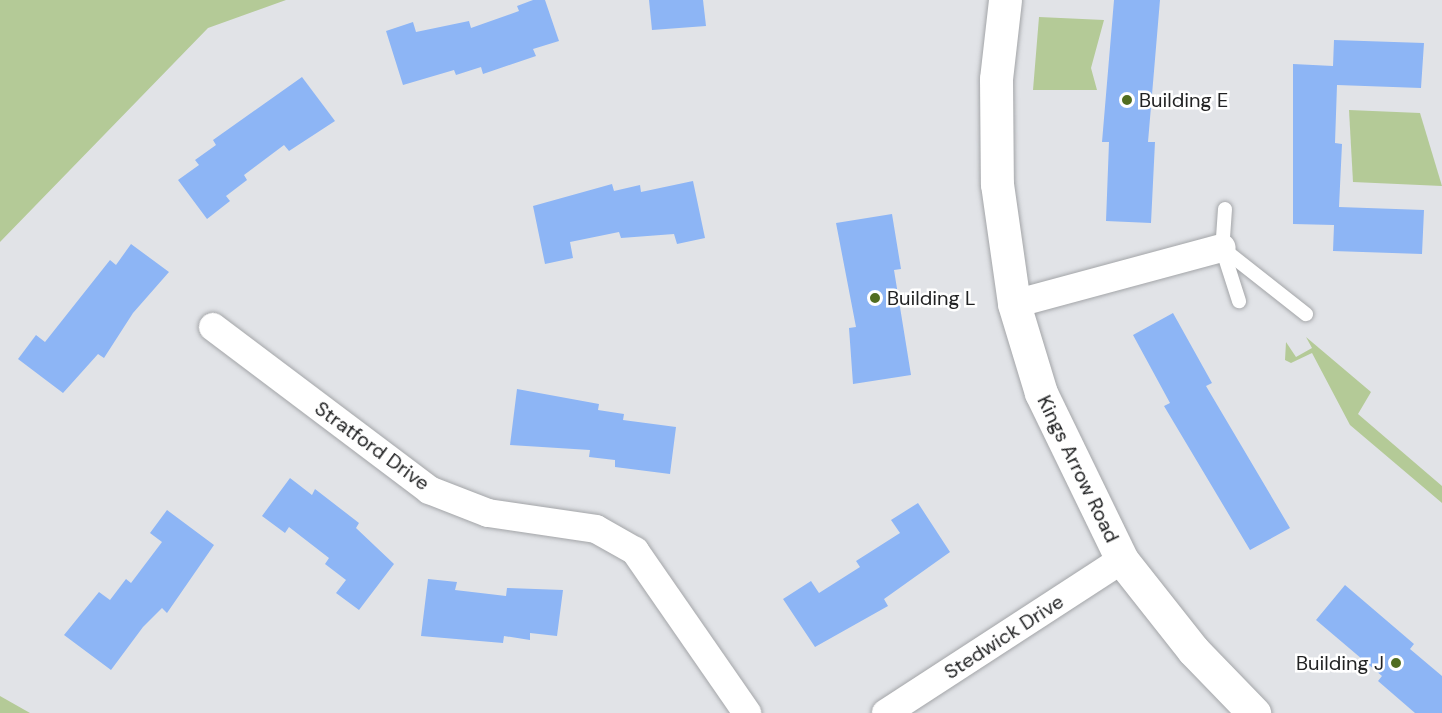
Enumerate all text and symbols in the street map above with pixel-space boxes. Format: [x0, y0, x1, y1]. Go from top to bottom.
place label: Building E [1139, 88, 1228, 112]
marker: Building E [1120, 93, 1134, 107]
place label: Building L [887, 286, 976, 310]
marker: Building L [868, 291, 882, 305]
street label: Kings Arrow Road [1032, 391, 1124, 547]
street label: Stratford Drive [310, 396, 434, 496]
street label: Stedwick Drive [940, 590, 1068, 684]
place label: Building J [1296, 651, 1384, 675]
marker: Building J [1389, 656, 1403, 670]

